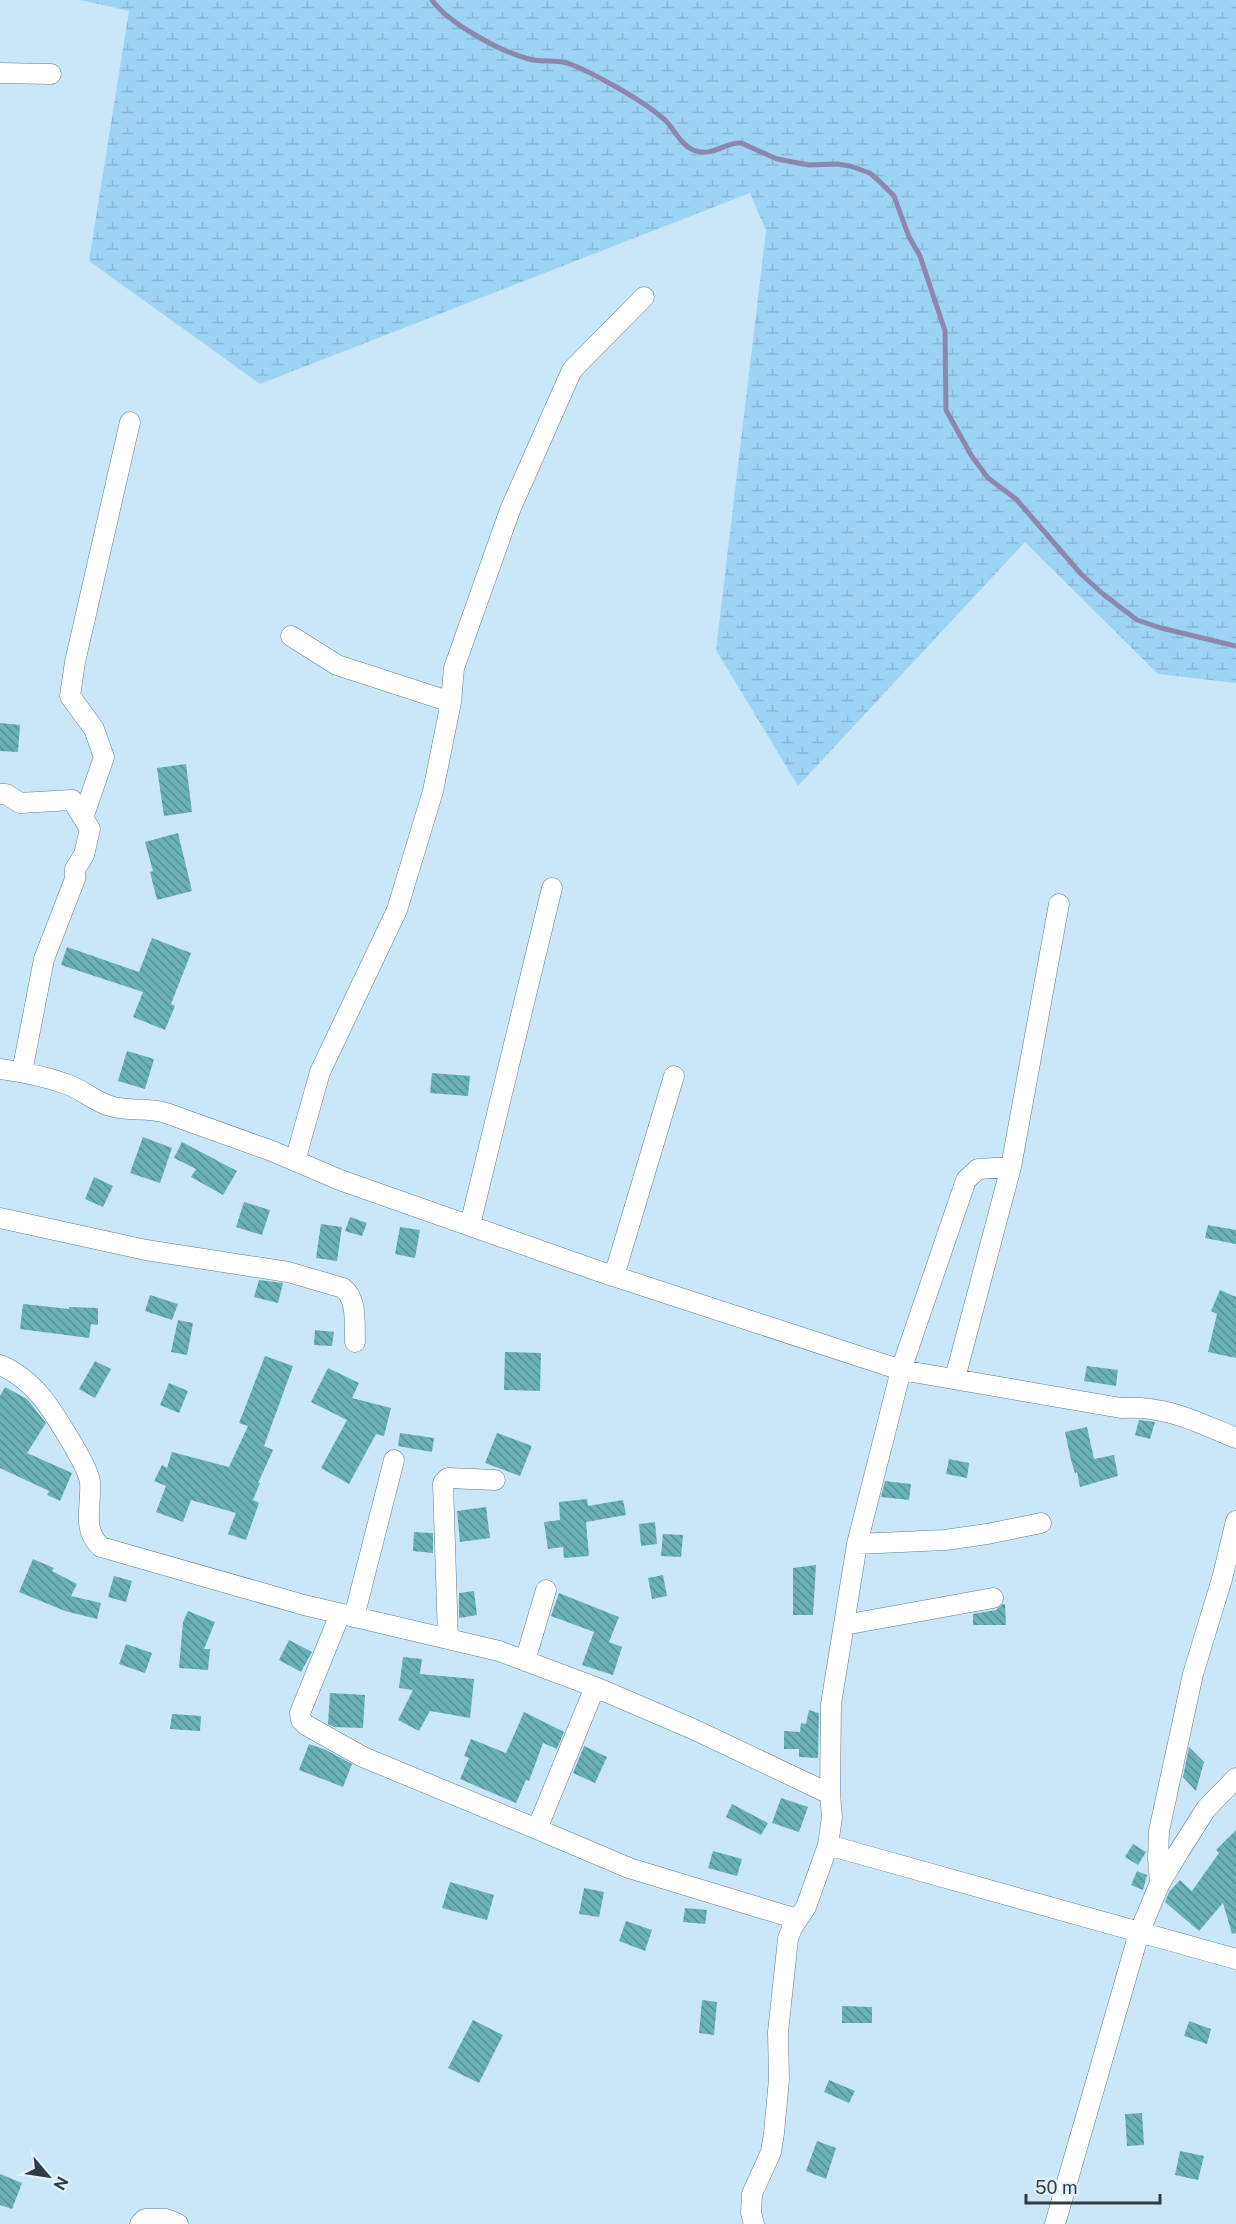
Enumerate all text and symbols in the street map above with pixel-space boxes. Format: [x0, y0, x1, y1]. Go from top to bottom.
north arrow [18, 2146, 78, 2206]
scale bar [1026, 2167, 1160, 2205]
text: N [49, 2173, 72, 2193]
text: 50 m [1035, 2177, 1078, 2198]

